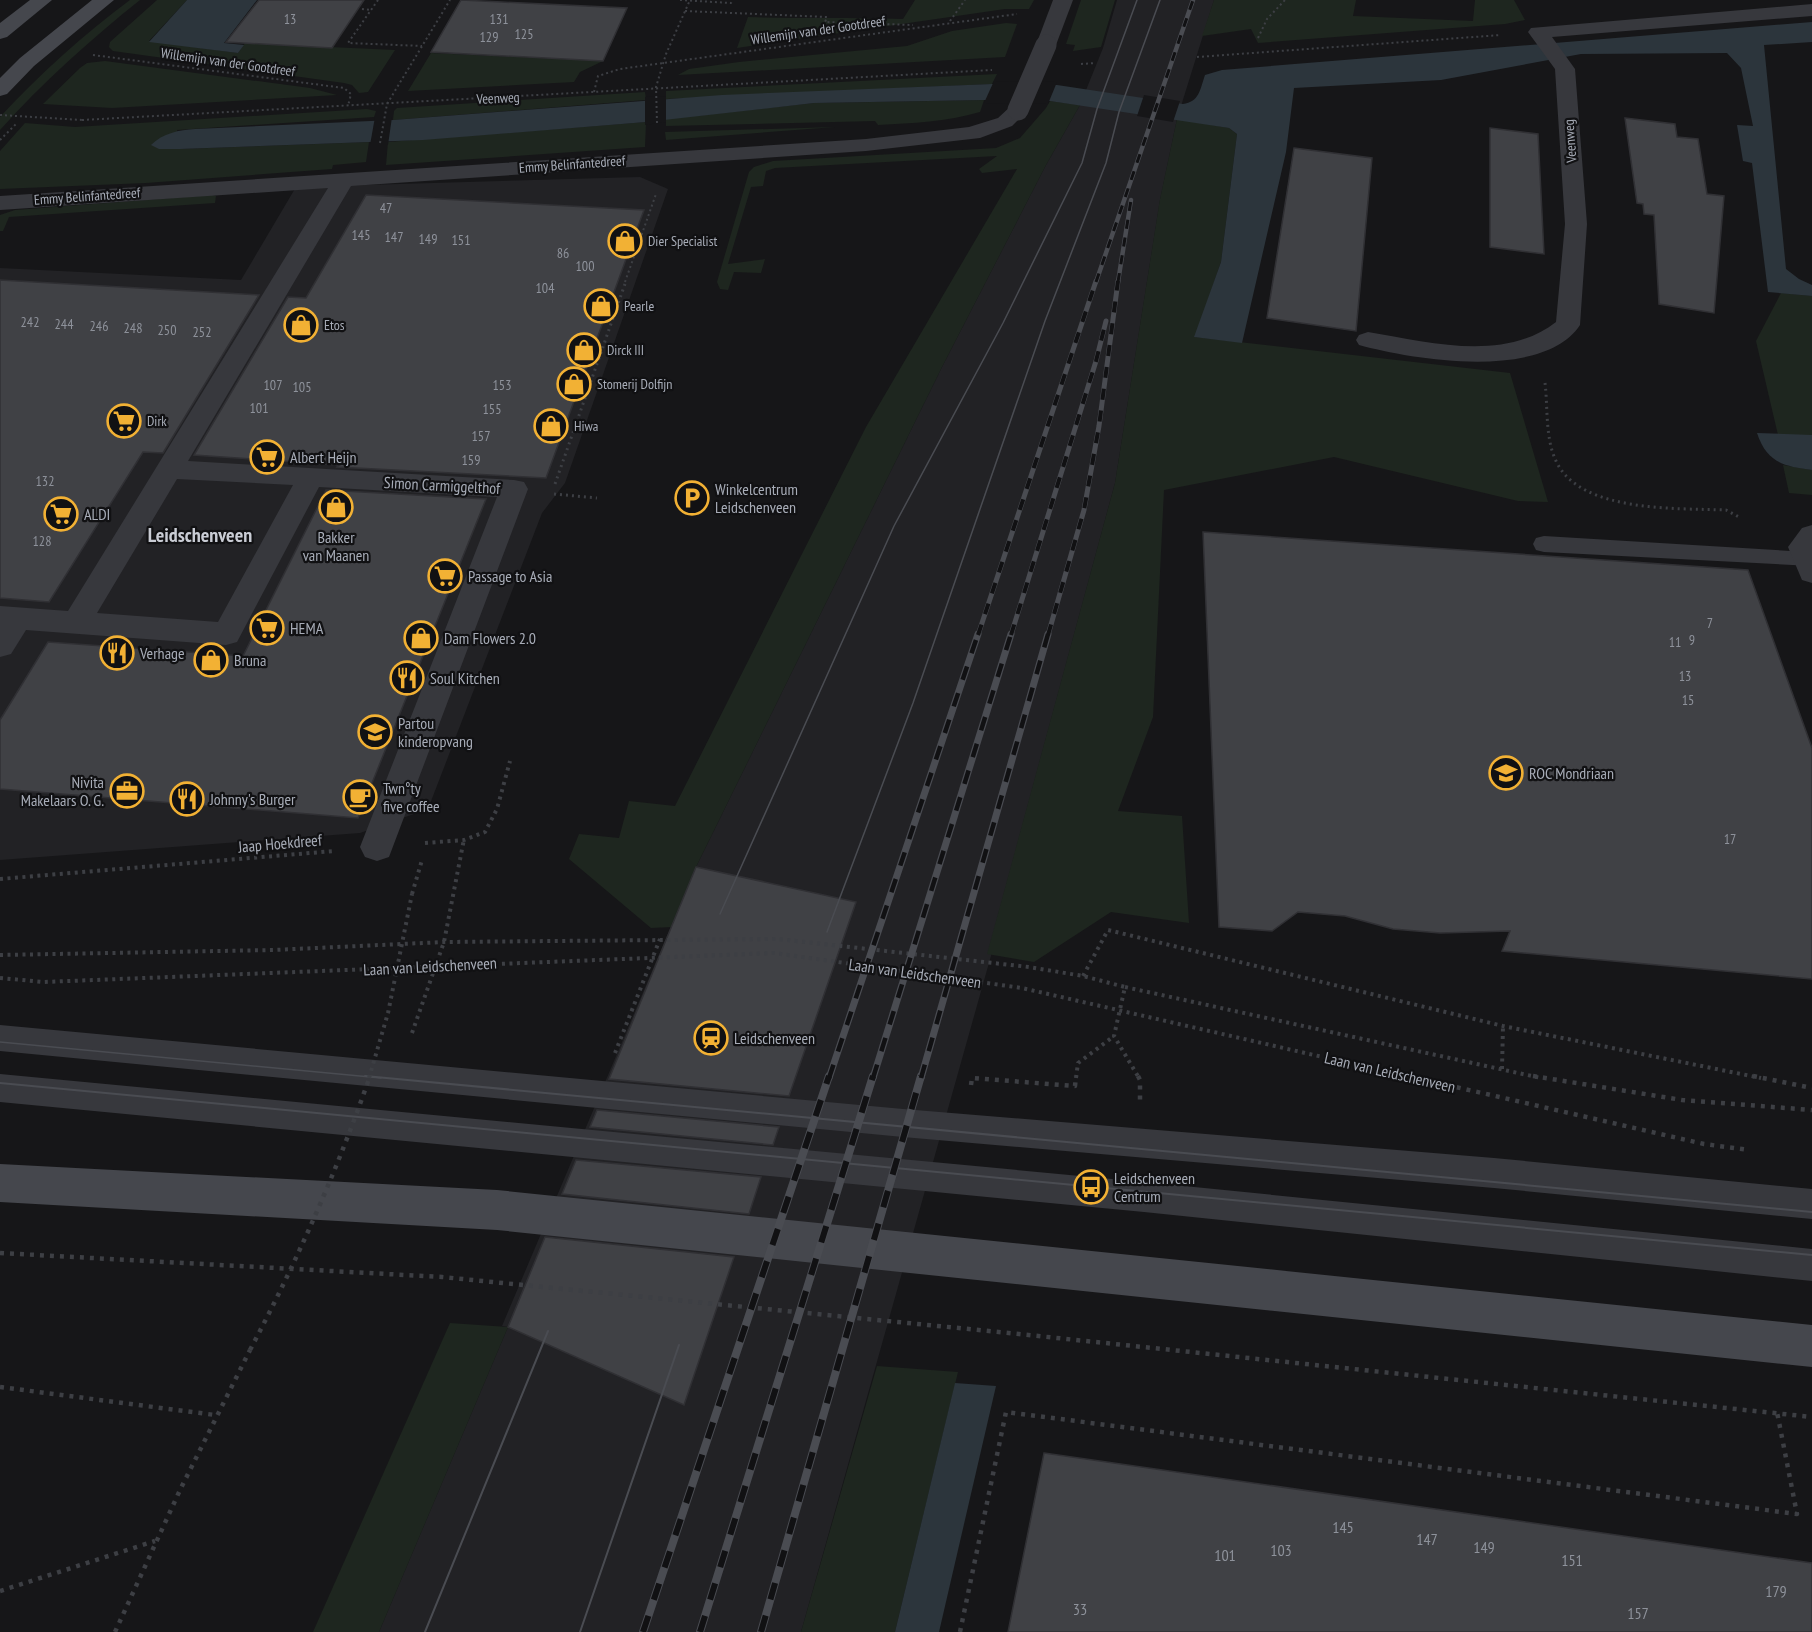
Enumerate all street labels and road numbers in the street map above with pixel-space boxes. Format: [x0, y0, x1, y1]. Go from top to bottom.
street label: Willemijn van der Gootdreef [750, 12, 887, 48]
street label: Willemijn van der Gootdreef [160, 44, 297, 80]
street label: Veenweg [475, 88, 520, 108]
street label: Veenweg [1560, 119, 1581, 164]
street label: Emmy Belinfantedreef [518, 151, 626, 177]
street label: Emmy Belinfantedreef [33, 183, 141, 209]
street label: Simon Carmiggelthof [383, 472, 501, 498]
street label: Jaap Hoekdreef [236, 829, 324, 857]
street label: Laan van Leidschenveen [363, 953, 497, 979]
street label: Laan van Leidschenveen [847, 954, 983, 992]
street label: Laan van Leidschenveen [1323, 1047, 1457, 1097]

